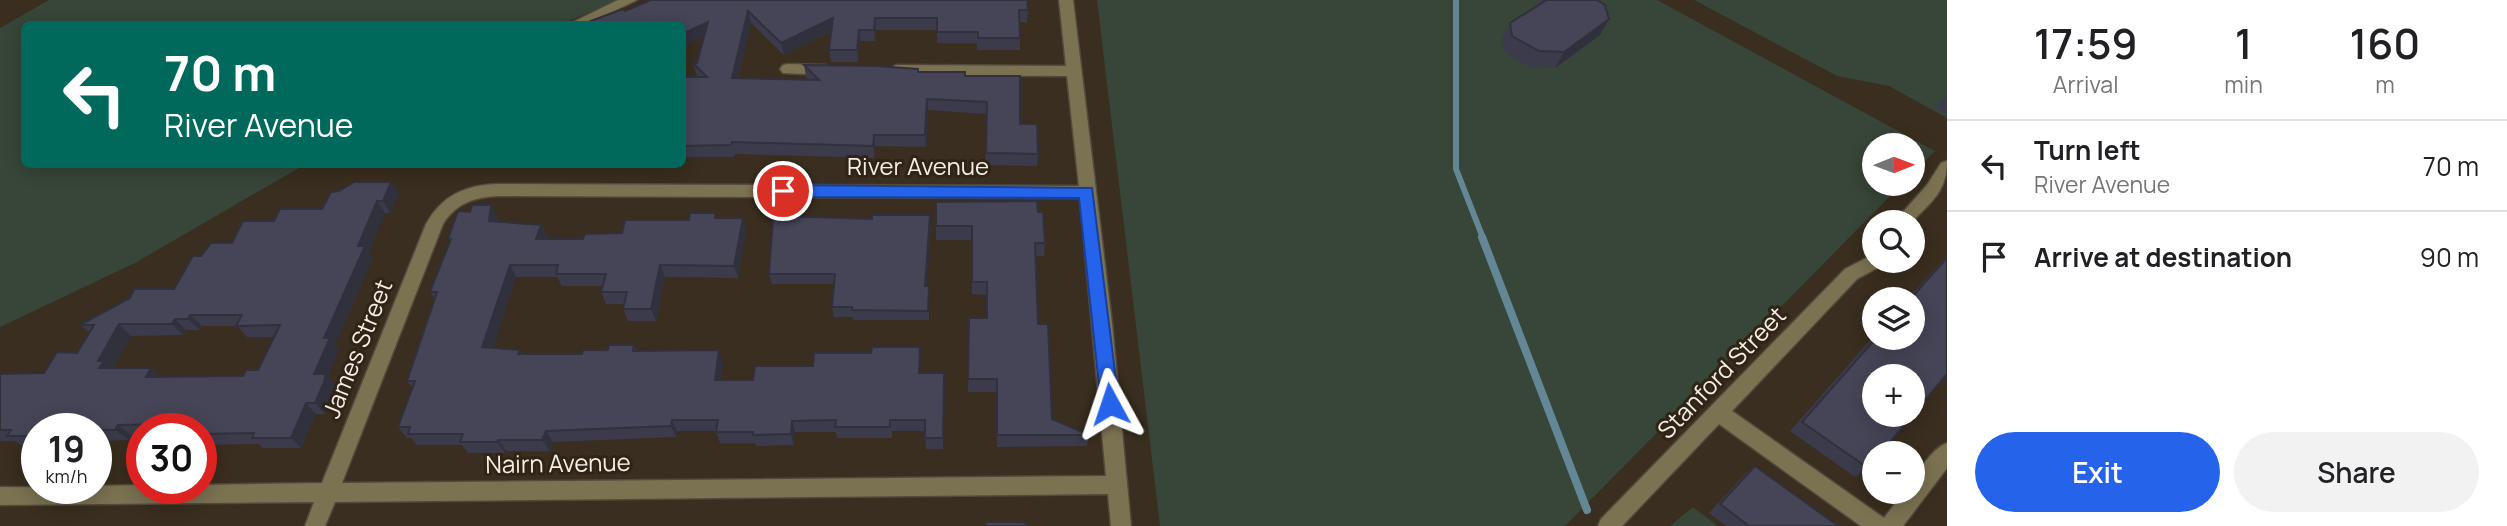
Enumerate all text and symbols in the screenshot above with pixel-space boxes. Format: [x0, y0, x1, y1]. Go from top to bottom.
text: 17:59 [2034, 14, 2138, 72]
text: 1 [2235, 14, 2253, 72]
text: 160 [2350, 14, 2420, 72]
text: 70 m [164, 39, 276, 106]
icon: left [49, 49, 140, 140]
text: Arrival [2053, 68, 2119, 100]
text: min [2224, 68, 2263, 100]
text: m [2375, 68, 2395, 100]
text: River Avenue [164, 103, 353, 147]
text: Turn left [2034, 132, 2141, 168]
north arrow [1862, 133, 1925, 196]
map controls [1862, 133, 1925, 504]
icon: left [1975, 147, 2013, 185]
text: 70 m [2423, 148, 2479, 184]
street label: River Avenue [847, 149, 989, 182]
pin [753, 161, 813, 221]
text: River Avenue [2034, 168, 2170, 200]
icon: arrive [764, 172, 802, 210]
button: search [1862, 210, 1925, 273]
icon: arrive [1975, 238, 2013, 276]
text: Arrive at destination [2034, 239, 2292, 275]
text: 90 m [2420, 239, 2479, 275]
street label: James Street [314, 274, 399, 423]
button: layers [1862, 287, 1925, 350]
street label: Stanford Street [1649, 299, 1793, 445]
button: + [1862, 364, 1925, 427]
position arrow [1073, 367, 1147, 441]
speed limit sign: 30 [126, 413, 217, 504]
text: 19 [48, 425, 85, 473]
button: Exit [1975, 432, 2220, 512]
button: Share [2234, 432, 2479, 512]
button: − [1862, 441, 1925, 504]
street label: Nairn Avenue [485, 445, 631, 480]
text: km/h [46, 464, 87, 488]

